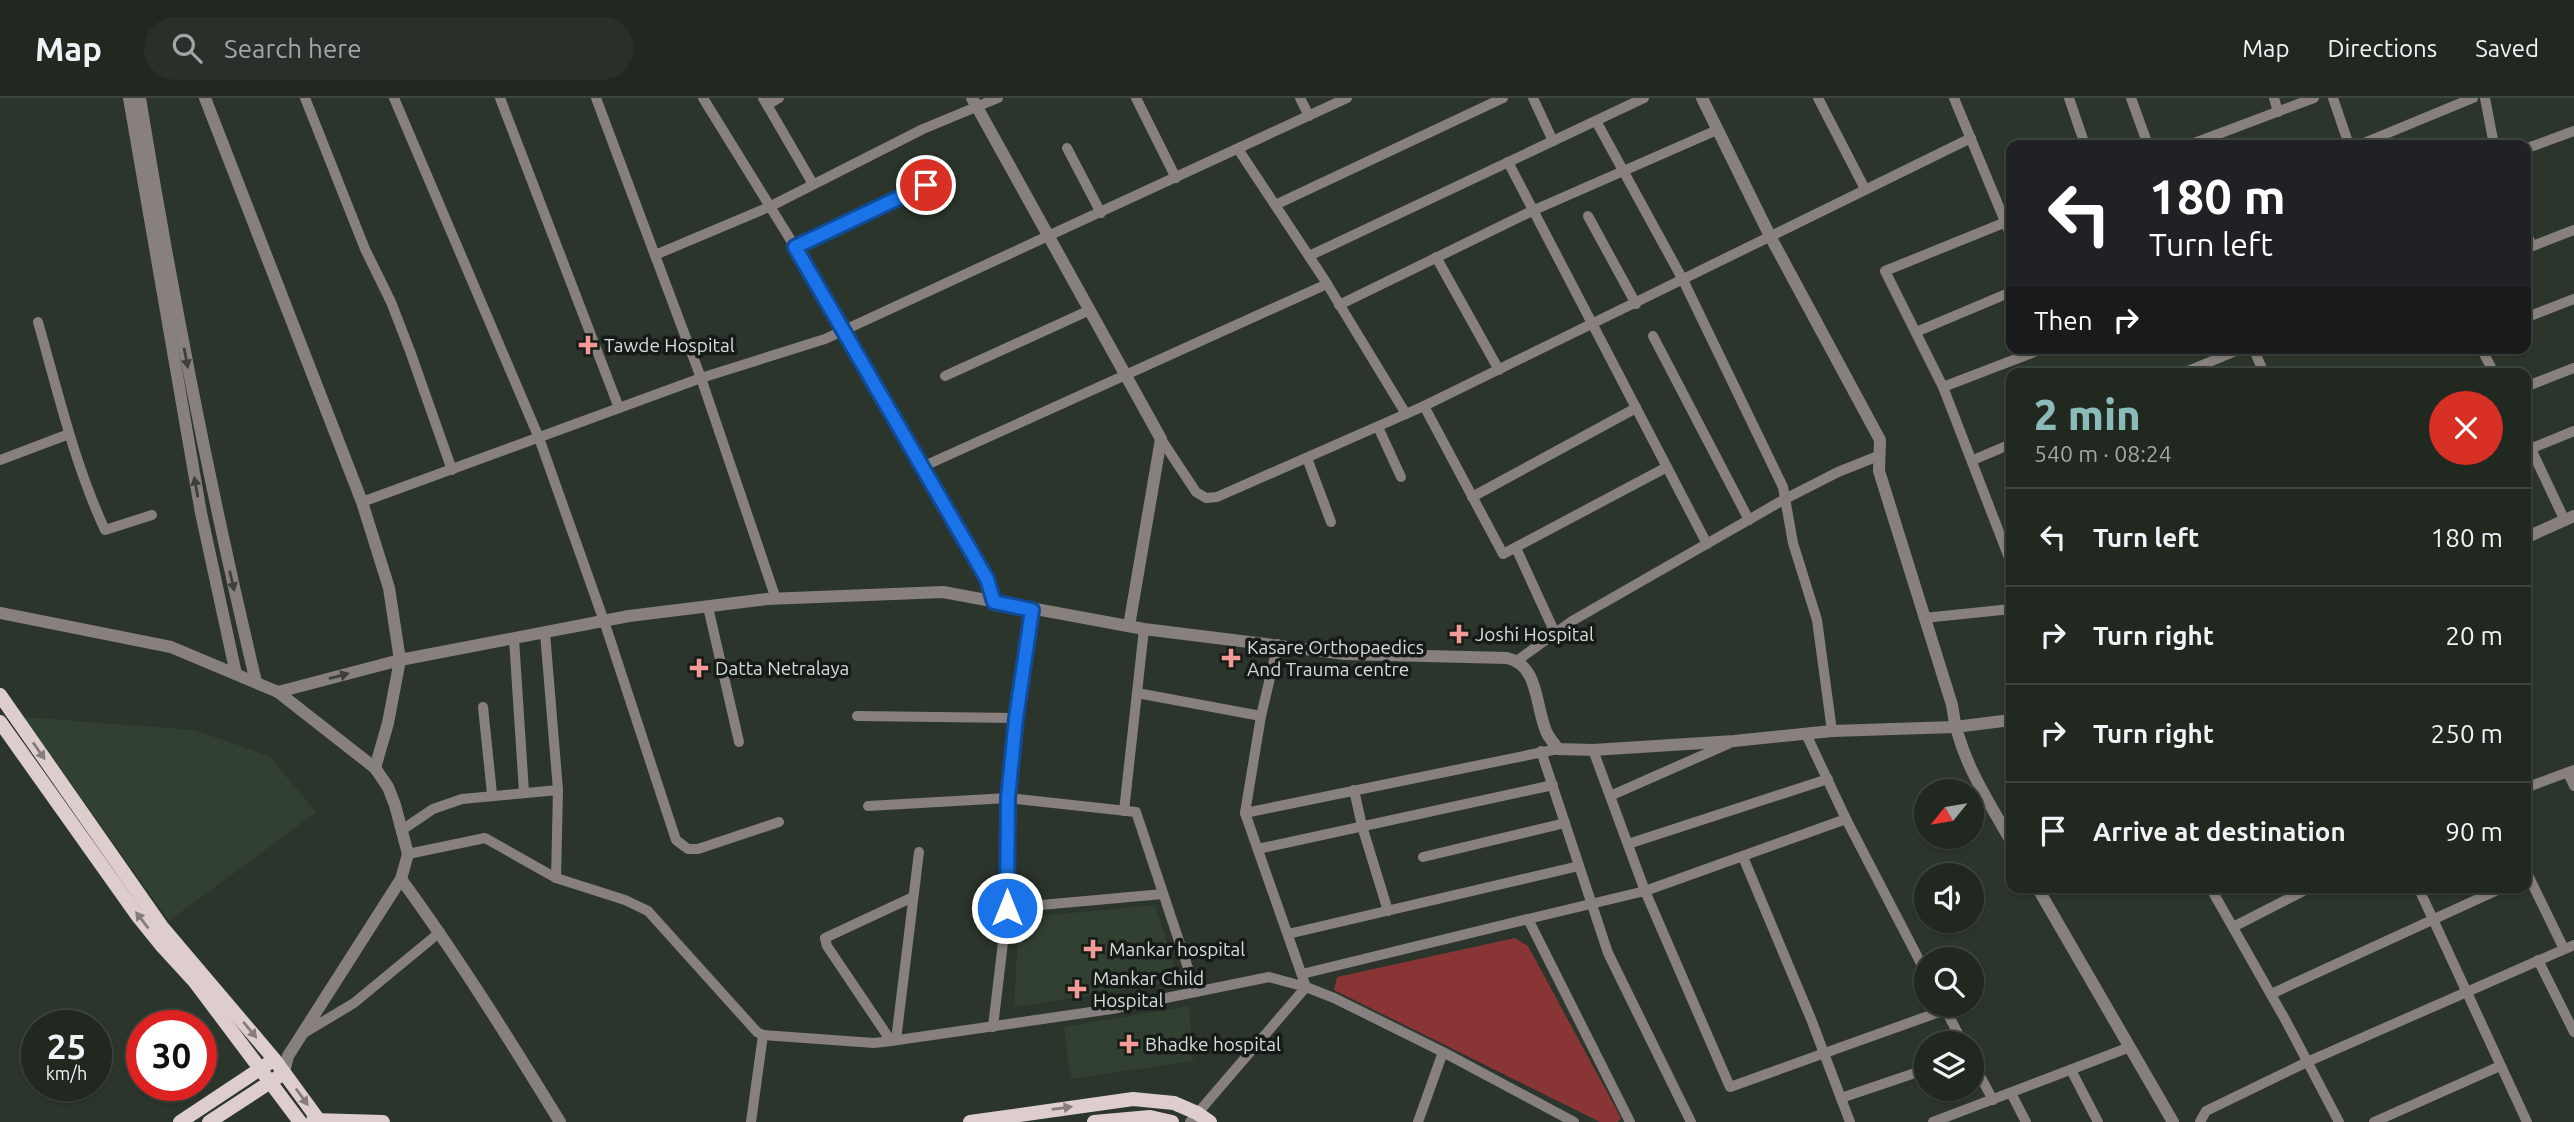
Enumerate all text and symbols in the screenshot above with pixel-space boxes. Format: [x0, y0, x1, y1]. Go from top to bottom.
search box [144, 17, 634, 80]
icon: search [168, 29, 206, 67]
text: Map [35, 30, 102, 67]
text: Search here [224, 34, 362, 63]
text: Map [2242, 35, 2289, 62]
text: Directions [2327, 35, 2437, 62]
text: Saved [2475, 35, 2539, 62]
pin [896, 155, 956, 215]
icon: arrive [907, 166, 945, 204]
icon: left [2034, 168, 2125, 259]
text: 180 m [2149, 168, 2286, 223]
text: Turn left [2149, 226, 2273, 262]
icon: right [2107, 301, 2145, 339]
text: Then [2034, 306, 2093, 335]
place label: Tawde Hospital [604, 334, 735, 356]
marker: Tawde Hospital [578, 335, 598, 355]
one-way arrow [181, 347, 192, 369]
text: 2 min [2034, 391, 2141, 438]
button: close [2429, 391, 2503, 465]
text: 540 m · 08:24 [2034, 441, 2172, 466]
one-way arrow [190, 476, 201, 498]
icon: left [2034, 518, 2072, 556]
text: Turn left [2093, 523, 2199, 552]
text: 180 m [2431, 523, 2503, 552]
one-way arrow [227, 570, 238, 592]
icon: right [2034, 616, 2072, 654]
text: Turn right [2093, 621, 2214, 650]
text: 20 m [2445, 621, 2503, 650]
place label: Joshi Hospital [1475, 623, 1594, 645]
marker: Joshi Hospital [1449, 624, 1469, 644]
place label: Kasare Orthopaedics And Trauma centre [1247, 636, 1424, 680]
marker: Kasare Orthopaedics And Trauma centre [1221, 648, 1241, 668]
place label: Datta Netralaya [715, 657, 849, 679]
marker: Datta Netralaya [689, 658, 709, 678]
one-way arrow [328, 670, 350, 681]
icon: right [2034, 714, 2072, 752]
text: Turn right [2093, 719, 2214, 748]
text: 250 m [2431, 719, 2503, 748]
one-way arrow [32, 742, 46, 760]
north arrow [1914, 779, 1984, 849]
map controls [1914, 779, 1984, 1101]
icon: arrive [2034, 812, 2072, 850]
text: Arrive at destination [2093, 817, 2346, 846]
text: 90 m [2445, 817, 2503, 846]
button: sound [1914, 863, 1984, 933]
position arrow [970, 871, 1044, 945]
one-way arrow [134, 912, 149, 930]
place label: Mankar hospital [1109, 938, 1245, 960]
marker: Mankar hospital [1083, 939, 1103, 959]
button: search [1914, 947, 1984, 1017]
place label: Mankar Child Hospital [1093, 967, 1204, 1011]
marker: Mankar Child Hospital [1067, 979, 1087, 999]
speed limit sign: 30 [126, 1010, 217, 1101]
one-way arrow [242, 1022, 257, 1039]
text: 25 [47, 1026, 86, 1066]
button: layers [1914, 1031, 1984, 1101]
place label: Bhadke hospital [1145, 1033, 1281, 1055]
marker: Bhadke hospital [1119, 1034, 1139, 1054]
text: km/h [46, 1063, 87, 1083]
one-way arrow [295, 1088, 309, 1106]
one-way arrow [1051, 1103, 1073, 1114]

